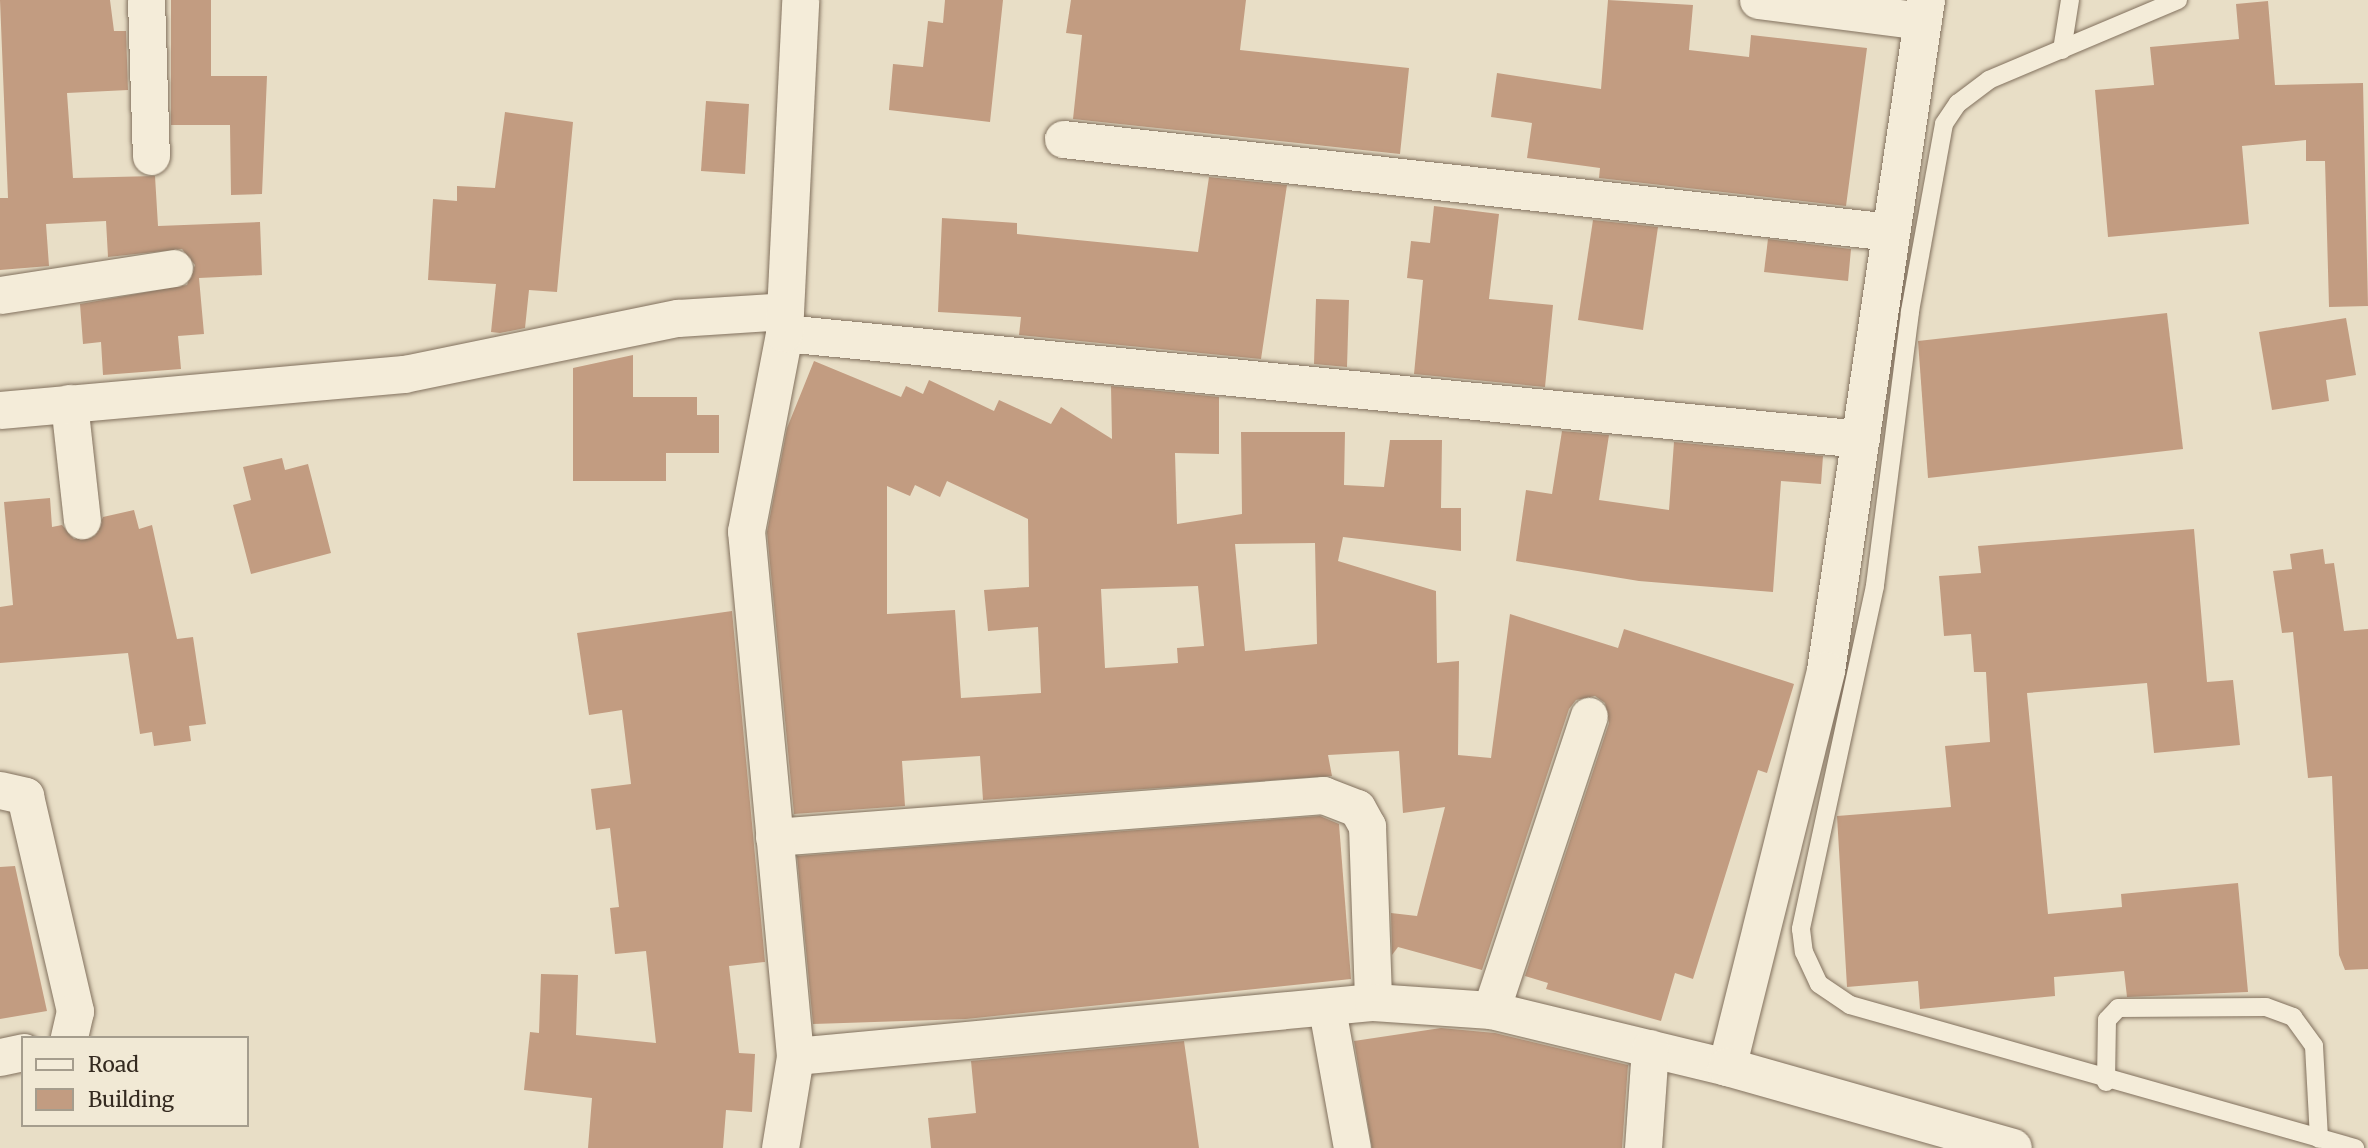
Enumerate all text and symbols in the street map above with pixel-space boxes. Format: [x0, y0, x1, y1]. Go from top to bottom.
legend [21, 1036, 248, 1127]
text: Road [88, 1051, 139, 1078]
text: Building [88, 1086, 174, 1113]

